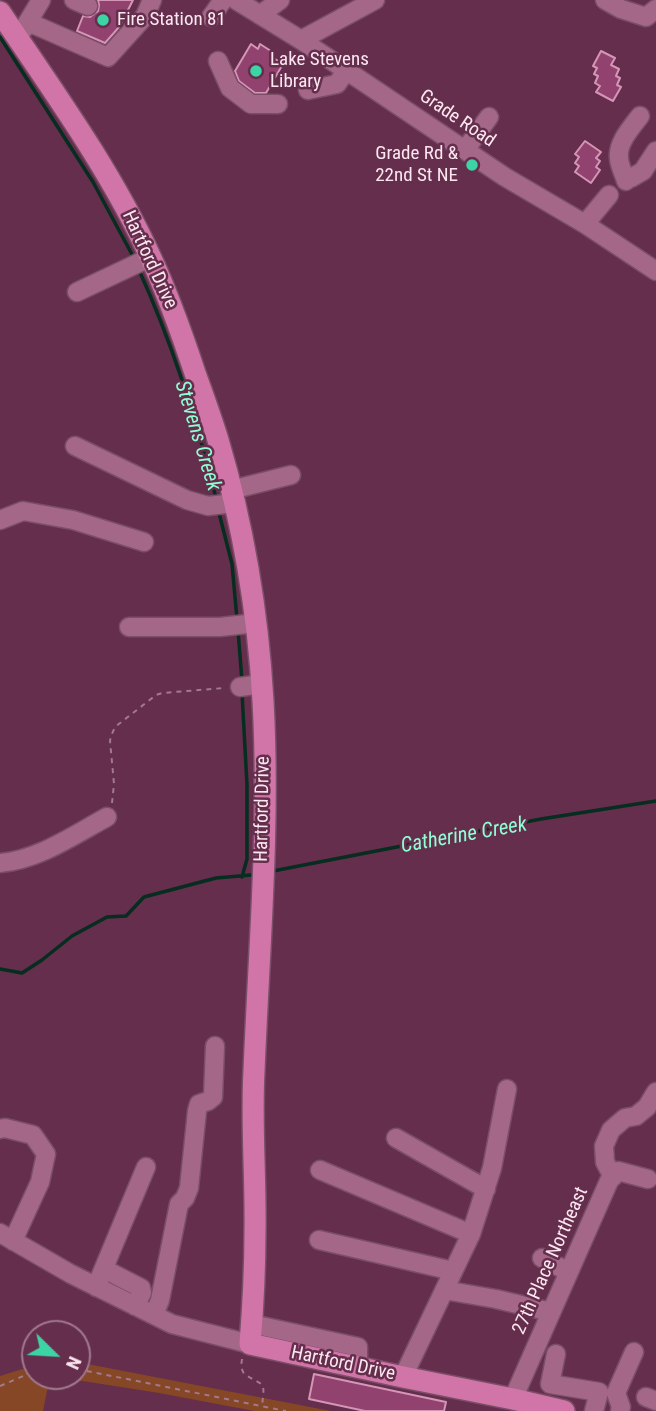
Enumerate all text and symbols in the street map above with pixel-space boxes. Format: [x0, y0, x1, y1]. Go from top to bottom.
place label: Fire Station 81 [117, 9, 226, 31]
marker: Fire Station 81 [95, 12, 111, 28]
place label: Lake Stevens Library [270, 49, 369, 93]
marker: Lake Stevens Library [248, 63, 264, 79]
street label: Grade Road [415, 85, 499, 153]
place label: Grade Rd & 22nd St NE [375, 143, 458, 187]
marker: Grade Rd & 22nd St NE [464, 157, 480, 173]
street label: Hartford Drive [116, 207, 182, 313]
water label: Stevens Creek [168, 378, 226, 494]
street label: Hartford Drive [251, 756, 275, 862]
water label: Catherine Creek [399, 813, 529, 859]
street label: 27th Place Northeast [508, 1184, 594, 1338]
north arrow [21, 1320, 91, 1390]
street label: Hartford Drive [289, 1342, 397, 1386]
text: N [61, 1353, 87, 1373]

